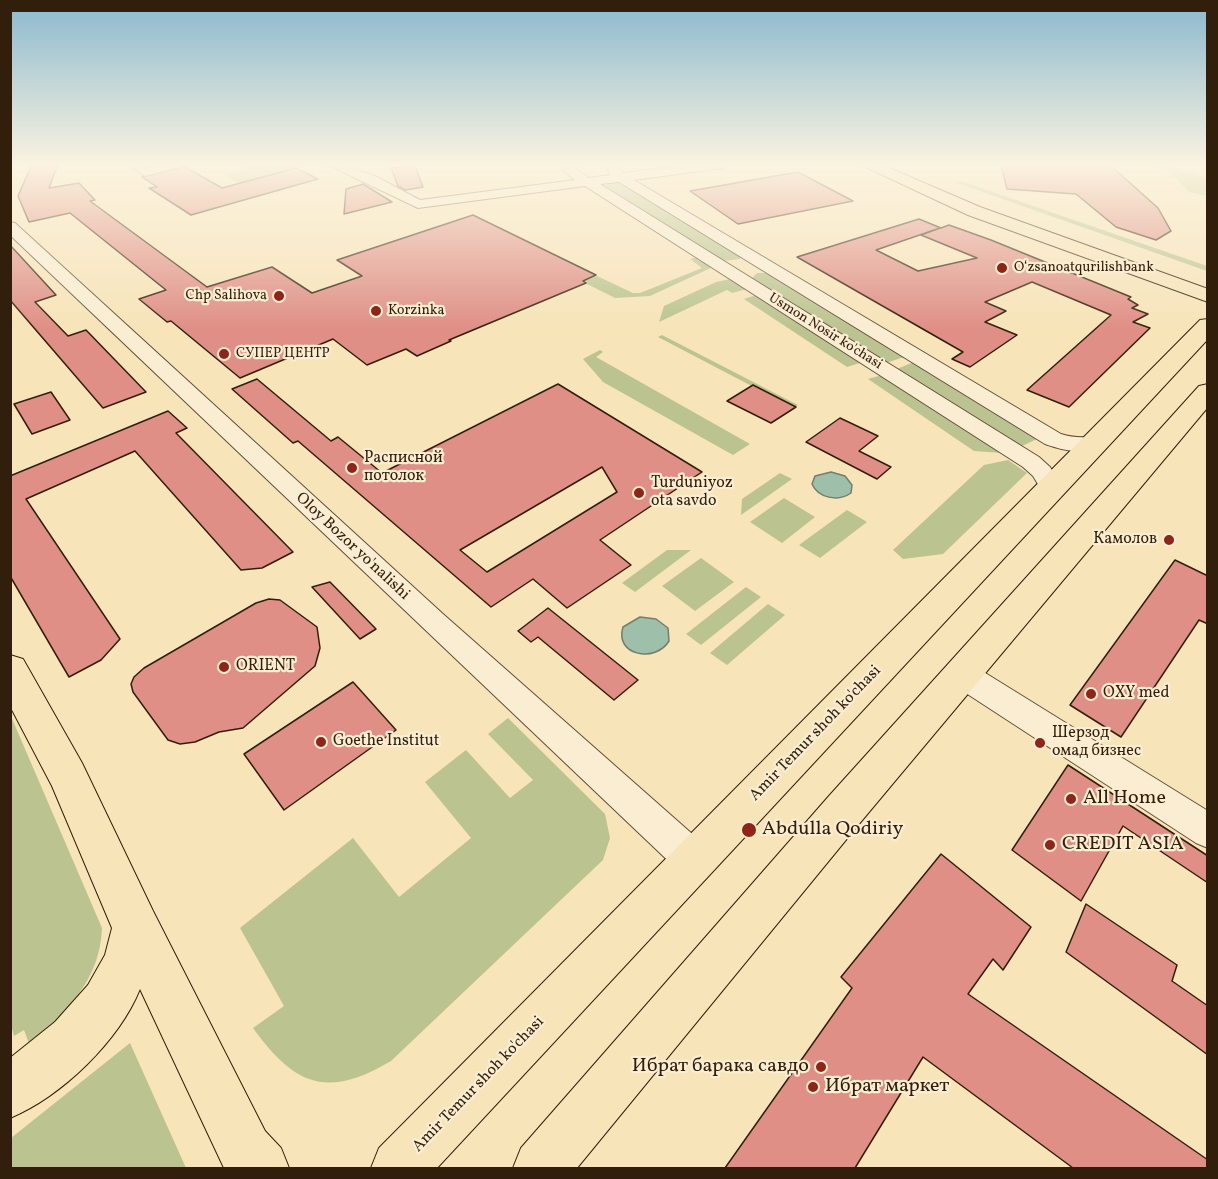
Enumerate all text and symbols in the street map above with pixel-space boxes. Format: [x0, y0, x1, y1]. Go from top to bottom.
place label: Oʻzsanoatqurilishbank [1014, 260, 1154, 276]
marker: Oʻzsanoatqurilishbank [995, 261, 1009, 275]
place label: Chp Salihova [186, 288, 267, 304]
marker: Chp Salihova [272, 289, 286, 303]
street label: Usmon Nosir ko'chasi [765, 290, 885, 374]
place label: Korzinka [388, 303, 444, 319]
marker: Korzinka [369, 304, 383, 318]
place label: СУПЕР ЦЕНТР [236, 346, 330, 362]
marker: СУПЕР ЦЕНТР [217, 347, 231, 361]
place label: Расписной потолок [364, 449, 443, 487]
marker: Расписной потолок [345, 461, 359, 475]
place label: Turduniyoz ota savdo [651, 474, 733, 512]
marker: Turduniyoz ota savdo [632, 486, 646, 500]
street label: Oloy Bozor yo'nalishi [291, 489, 413, 605]
place label: Камолов [1093, 530, 1157, 550]
marker: Камолов [1162, 533, 1176, 547]
place label: ORIENT [236, 657, 295, 677]
marker: ORIENT [217, 660, 231, 674]
street label: Amir Temur shoh ko'chasi [746, 662, 886, 806]
place label: OXY med [1103, 684, 1169, 704]
marker: OXY med [1084, 687, 1098, 701]
place label: Шерзод омад бизнес [1052, 724, 1141, 762]
place label: Goethe Institut [333, 732, 439, 752]
marker: Goethe Institut [314, 735, 328, 749]
marker: Шерзод омад бизнес [1033, 736, 1047, 750]
place label: All Home [1083, 787, 1166, 811]
marker: All Home [1064, 792, 1078, 806]
place label: Abdulla Qodiriy [762, 818, 903, 842]
marker: Abdulla Qodiriy [740, 821, 758, 839]
place label: CREDIT ASIA [1062, 833, 1184, 857]
marker: CREDIT ASIA [1043, 838, 1057, 852]
street label: Amir Temur shoh ko'chasi [409, 1013, 549, 1157]
place label: Ибрат барака савдо [632, 1055, 809, 1079]
marker: Ибрат барака савдо [814, 1060, 828, 1074]
place label: Ибрат маркет [825, 1075, 949, 1099]
marker: Ибрат маркет [806, 1080, 820, 1094]

